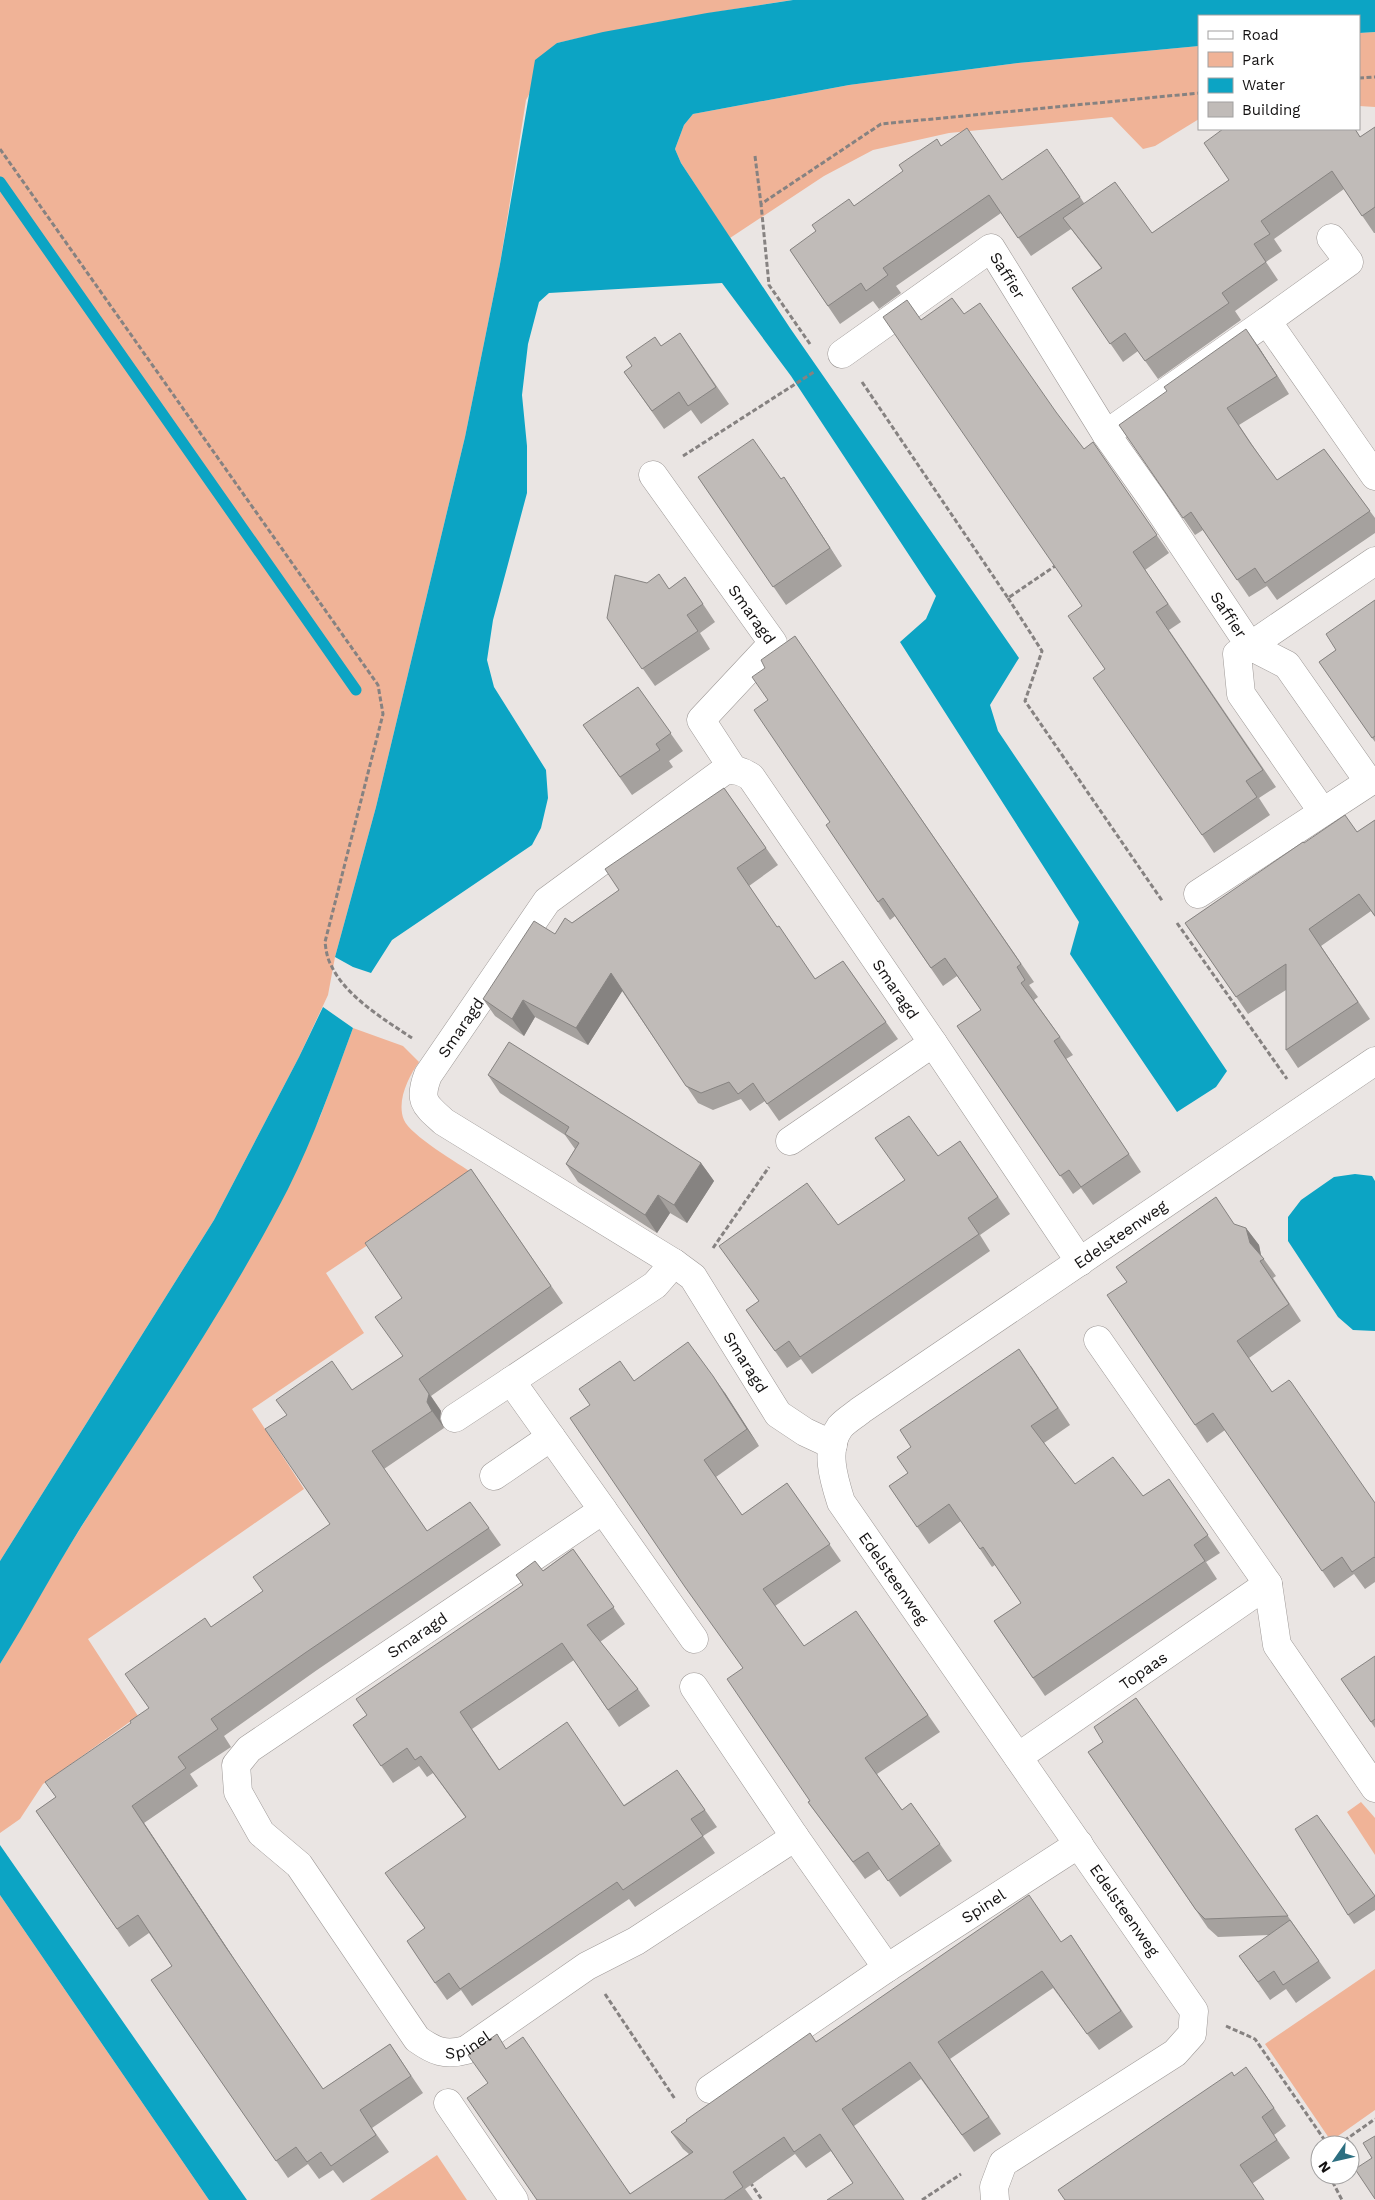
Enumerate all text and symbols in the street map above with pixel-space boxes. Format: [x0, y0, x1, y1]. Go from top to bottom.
legend [1198, 15, 1360, 130]
text: Road [1242, 26, 1279, 44]
text: Park [1242, 51, 1275, 69]
text: Water [1242, 76, 1285, 94]
text: Building [1242, 101, 1300, 119]
street label: Saffier [986, 249, 1029, 303]
street label: Smaragd [724, 581, 780, 648]
street label: Saffier [1206, 588, 1251, 642]
street label: Smaragd [868, 956, 923, 1023]
street label: Smaragd [434, 994, 488, 1061]
street label: Edelsteenweg [1070, 1196, 1171, 1273]
street label: Smaragd [719, 1328, 772, 1396]
street label: Edelsteenweg [855, 1528, 933, 1628]
street label: Smaragd [384, 1608, 451, 1662]
street label: Topaas [1116, 1648, 1171, 1694]
street label: Edelsteenweg [1086, 1860, 1164, 1960]
street label: Spinel [958, 1885, 1009, 1927]
street label: Spinel [445, 2027, 494, 2063]
north arrow [1310, 2135, 1360, 2185]
text: N [1315, 2158, 1334, 2176]

